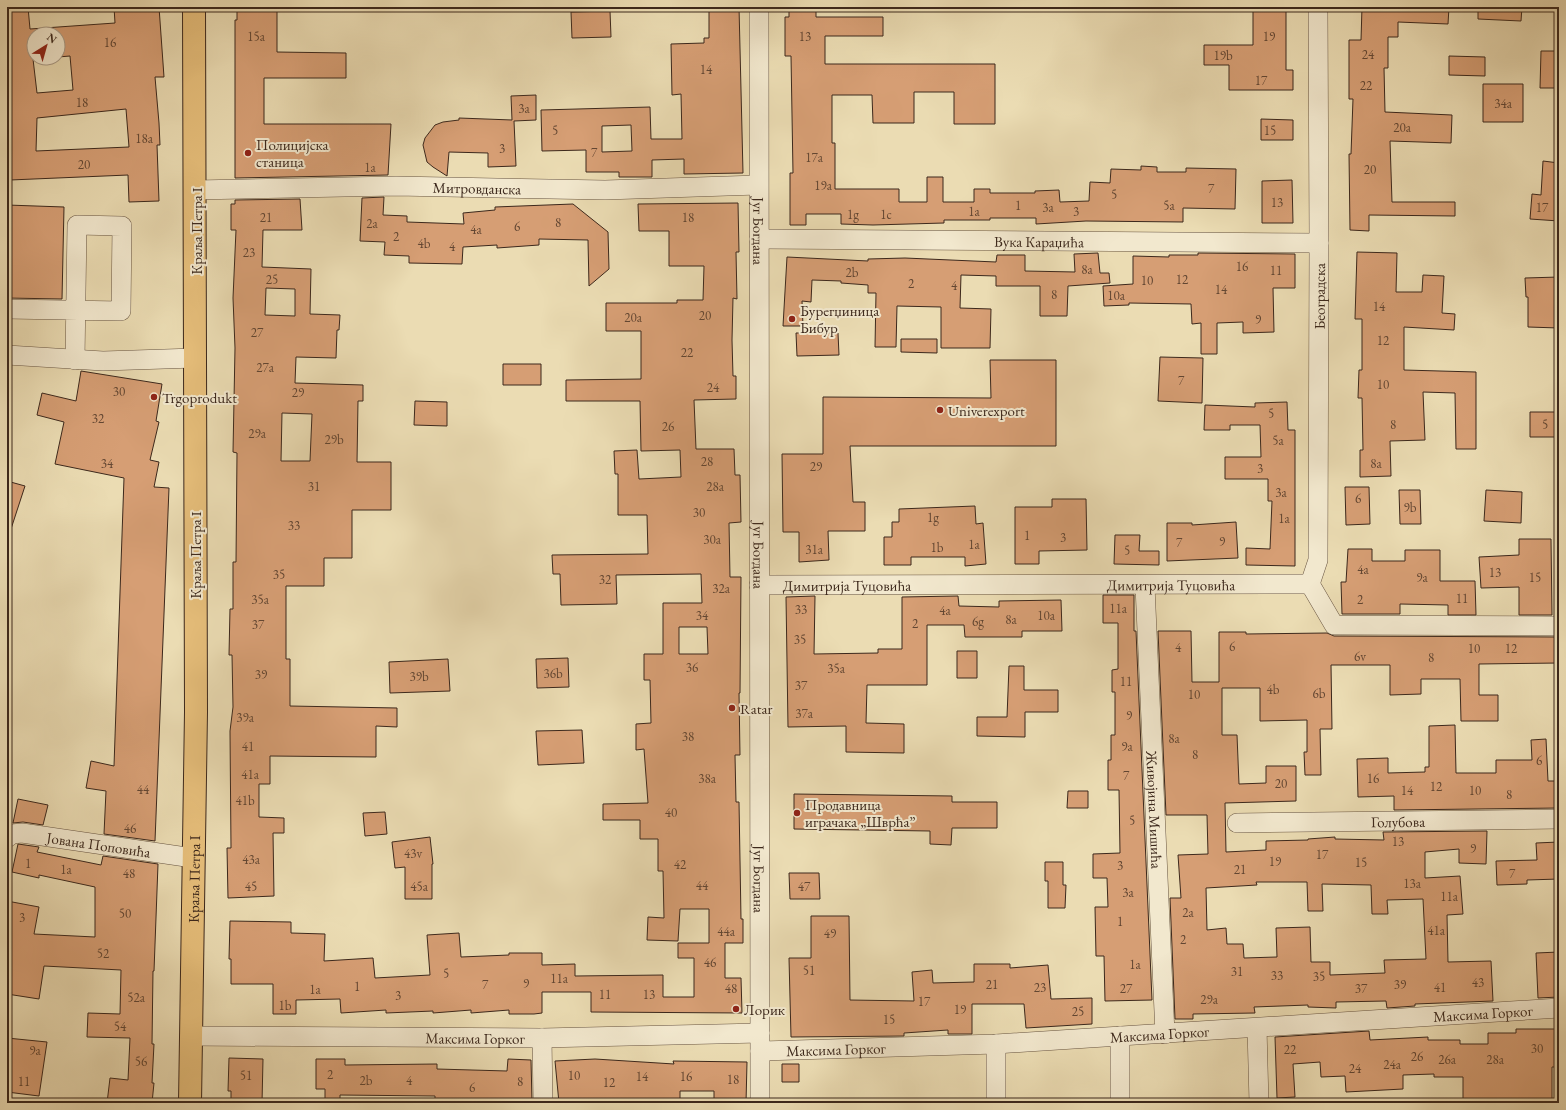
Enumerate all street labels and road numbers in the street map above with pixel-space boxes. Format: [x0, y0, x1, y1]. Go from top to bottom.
street label: Митровданска [433, 177, 521, 198]
street label: Краља Петра I [187, 187, 206, 275]
street label: Југ Богдана [750, 195, 769, 265]
street label: Вука Караџића [994, 231, 1084, 251]
street label: Београдска [1309, 263, 1328, 330]
street label: Краља Петра I [186, 511, 205, 599]
street label: Југ Богдана [750, 519, 769, 589]
street label: Димитрија Туцовића [783, 575, 911, 594]
street label: Димитрија Туцовића [1107, 575, 1235, 594]
street label: Живојина Мишића [1143, 749, 1167, 869]
street label: Голубова [1371, 811, 1425, 831]
street label: Јована Поповића [44, 827, 152, 861]
street label: Краља Петра I [183, 835, 204, 923]
street label: Југ Богдана [750, 843, 769, 913]
street label: Максима Горког [1433, 1000, 1534, 1026]
street label: Максима Горког [1109, 1021, 1211, 1046]
street label: Максима Горког [425, 1028, 526, 1047]
street label: Максима Горког [786, 1038, 887, 1060]

